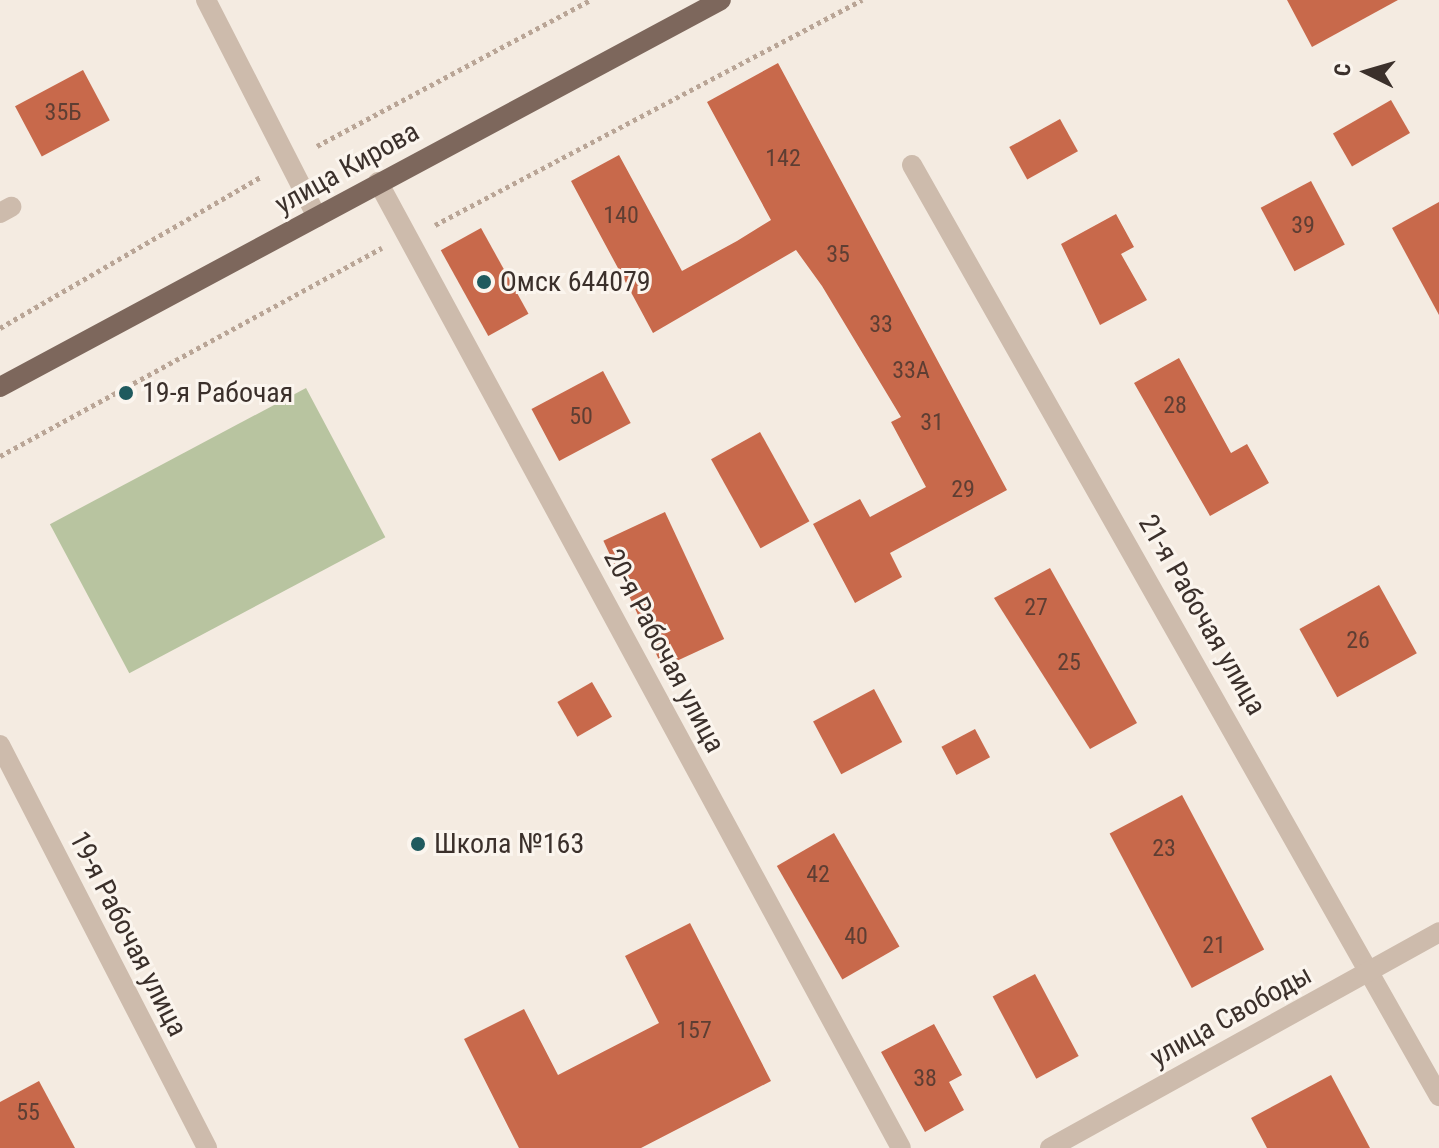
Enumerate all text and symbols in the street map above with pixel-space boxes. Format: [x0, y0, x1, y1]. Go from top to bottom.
north arrow [1327, 32, 1407, 112]
text: С [1330, 63, 1356, 77]
house number: 35Б [45, 99, 81, 127]
street label: улица Кирова [269, 115, 425, 221]
house number: 142 [765, 145, 801, 173]
house number: 140 [603, 202, 639, 230]
house number: 39 [1291, 212, 1315, 240]
house number: 35 [826, 241, 850, 269]
place label: Омск 644079 [500, 265, 651, 299]
marker: Омск 644079 [475, 273, 493, 291]
house number: 33 [869, 311, 893, 339]
house number: 33А [892, 357, 930, 385]
place label: 19-я Рабочая [142, 376, 293, 410]
marker: 19-я Рабочая [117, 384, 135, 402]
house number: 28 [1163, 392, 1187, 420]
house number: 50 [569, 403, 593, 431]
house number: 31 [920, 409, 944, 437]
house number: 29 [951, 476, 975, 504]
street label: 21-я Рабочая улица [1131, 509, 1273, 721]
street label: 20-я Рабочая улица [596, 544, 732, 758]
house number: 27 [1024, 594, 1048, 622]
house number: 26 [1346, 627, 1370, 655]
house number: 25 [1057, 649, 1081, 677]
street label: 19-я Рабочая улица [62, 826, 194, 1042]
place label: Школа №163 [434, 827, 584, 861]
marker: Школа №163 [409, 835, 427, 853]
house number: 23 [1152, 835, 1176, 863]
house number: 42 [806, 861, 830, 889]
house number: 40 [844, 923, 868, 951]
house number: 21 [1202, 932, 1226, 960]
street label: улица Свободы [1145, 958, 1317, 1074]
house number: 157 [676, 1017, 712, 1045]
house number: 38 [913, 1065, 937, 1093]
house number: 55 [16, 1099, 40, 1127]

